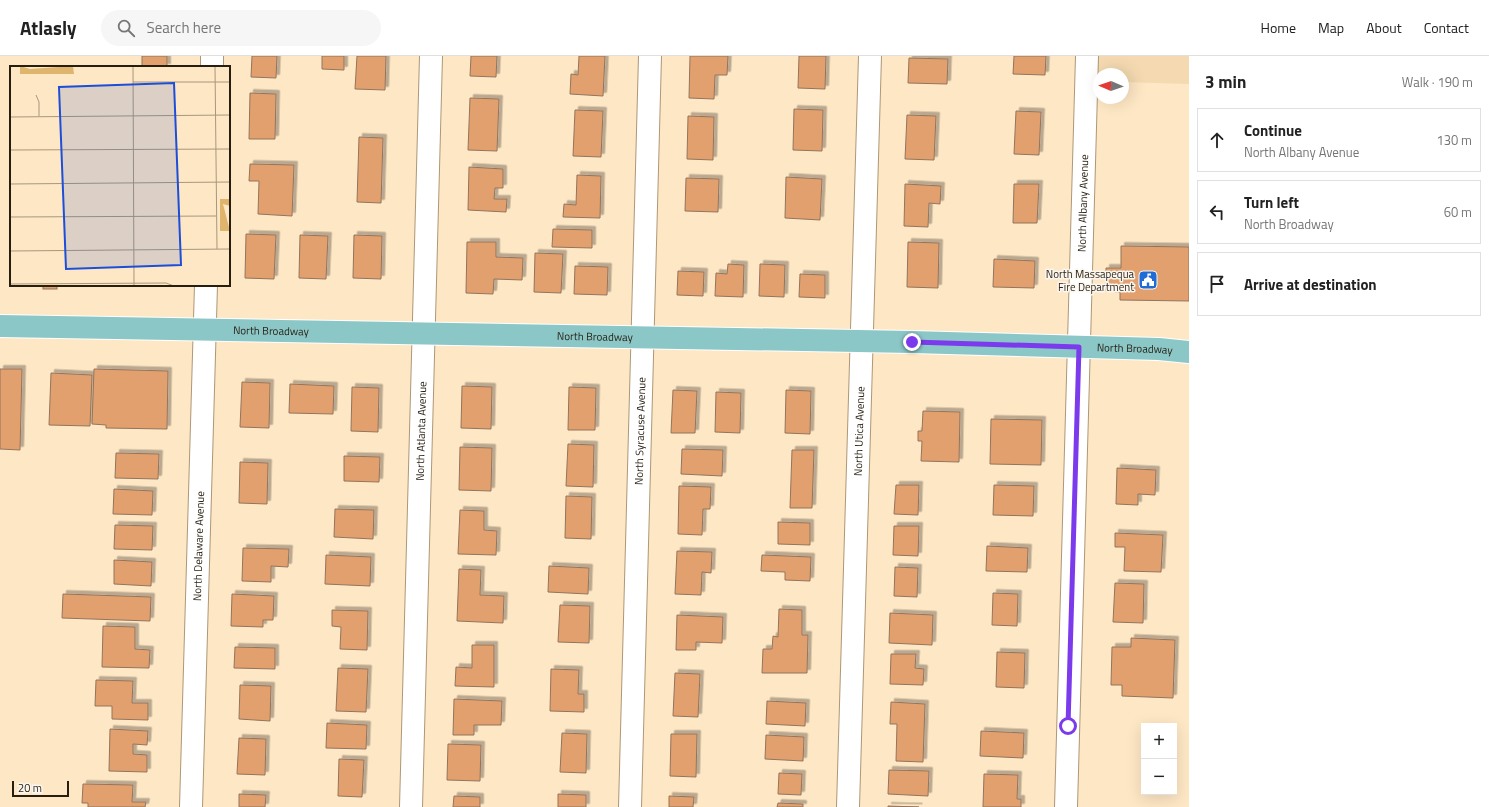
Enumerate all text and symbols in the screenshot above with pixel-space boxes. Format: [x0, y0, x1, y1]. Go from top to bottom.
search box [101, 10, 381, 46]
text: Atlasly [20, 13, 77, 42]
text: Search here [147, 16, 221, 39]
icon: search [115, 17, 137, 39]
text: Home [1261, 17, 1296, 38]
text: Map [1318, 17, 1344, 38]
text: About [1366, 17, 1402, 38]
text: Contact [1424, 17, 1469, 38]
inset map [10, 66, 230, 286]
north arrow [1093, 68, 1129, 104]
text: 3 min [1205, 69, 1246, 95]
text: Walk · 190 m [1402, 72, 1473, 92]
text: Continue [1244, 119, 1302, 142]
icon: ahead [1206, 129, 1228, 151]
text: 130 m [1436, 130, 1472, 150]
text: North Albany Avenue [1244, 142, 1359, 162]
street label: North Albany Avenue [1074, 154, 1092, 252]
text: Turn left [1244, 191, 1299, 214]
icon: left [1206, 201, 1228, 223]
text: 60 m [1444, 202, 1472, 222]
text: North Broadway [1244, 214, 1334, 234]
place label: North Massapequa Fire Department [1046, 266, 1134, 295]
public building icon: North Massapequa Fire Department [1137, 269, 1159, 291]
icon: arrive [1206, 273, 1228, 295]
text: Arrive at destination [1244, 273, 1377, 296]
street label: North Broadway [233, 322, 310, 339]
street label: North Broadway [557, 328, 634, 345]
route end [903, 333, 921, 351]
street label: North Broadway [1097, 339, 1174, 358]
street label: North Syracuse Avenue [631, 377, 649, 485]
street label: North Atlanta Avenue [412, 381, 430, 481]
street label: North Utica Avenue [850, 386, 868, 476]
street label: North Delaware Avenue [189, 490, 208, 601]
route start [1059, 717, 1077, 735]
map controls [1141, 723, 1177, 795]
button: + [1141, 723, 1177, 759]
button: − [1141, 759, 1177, 795]
scale bar [12, 779, 69, 798]
text: 20 m [18, 780, 42, 796]

